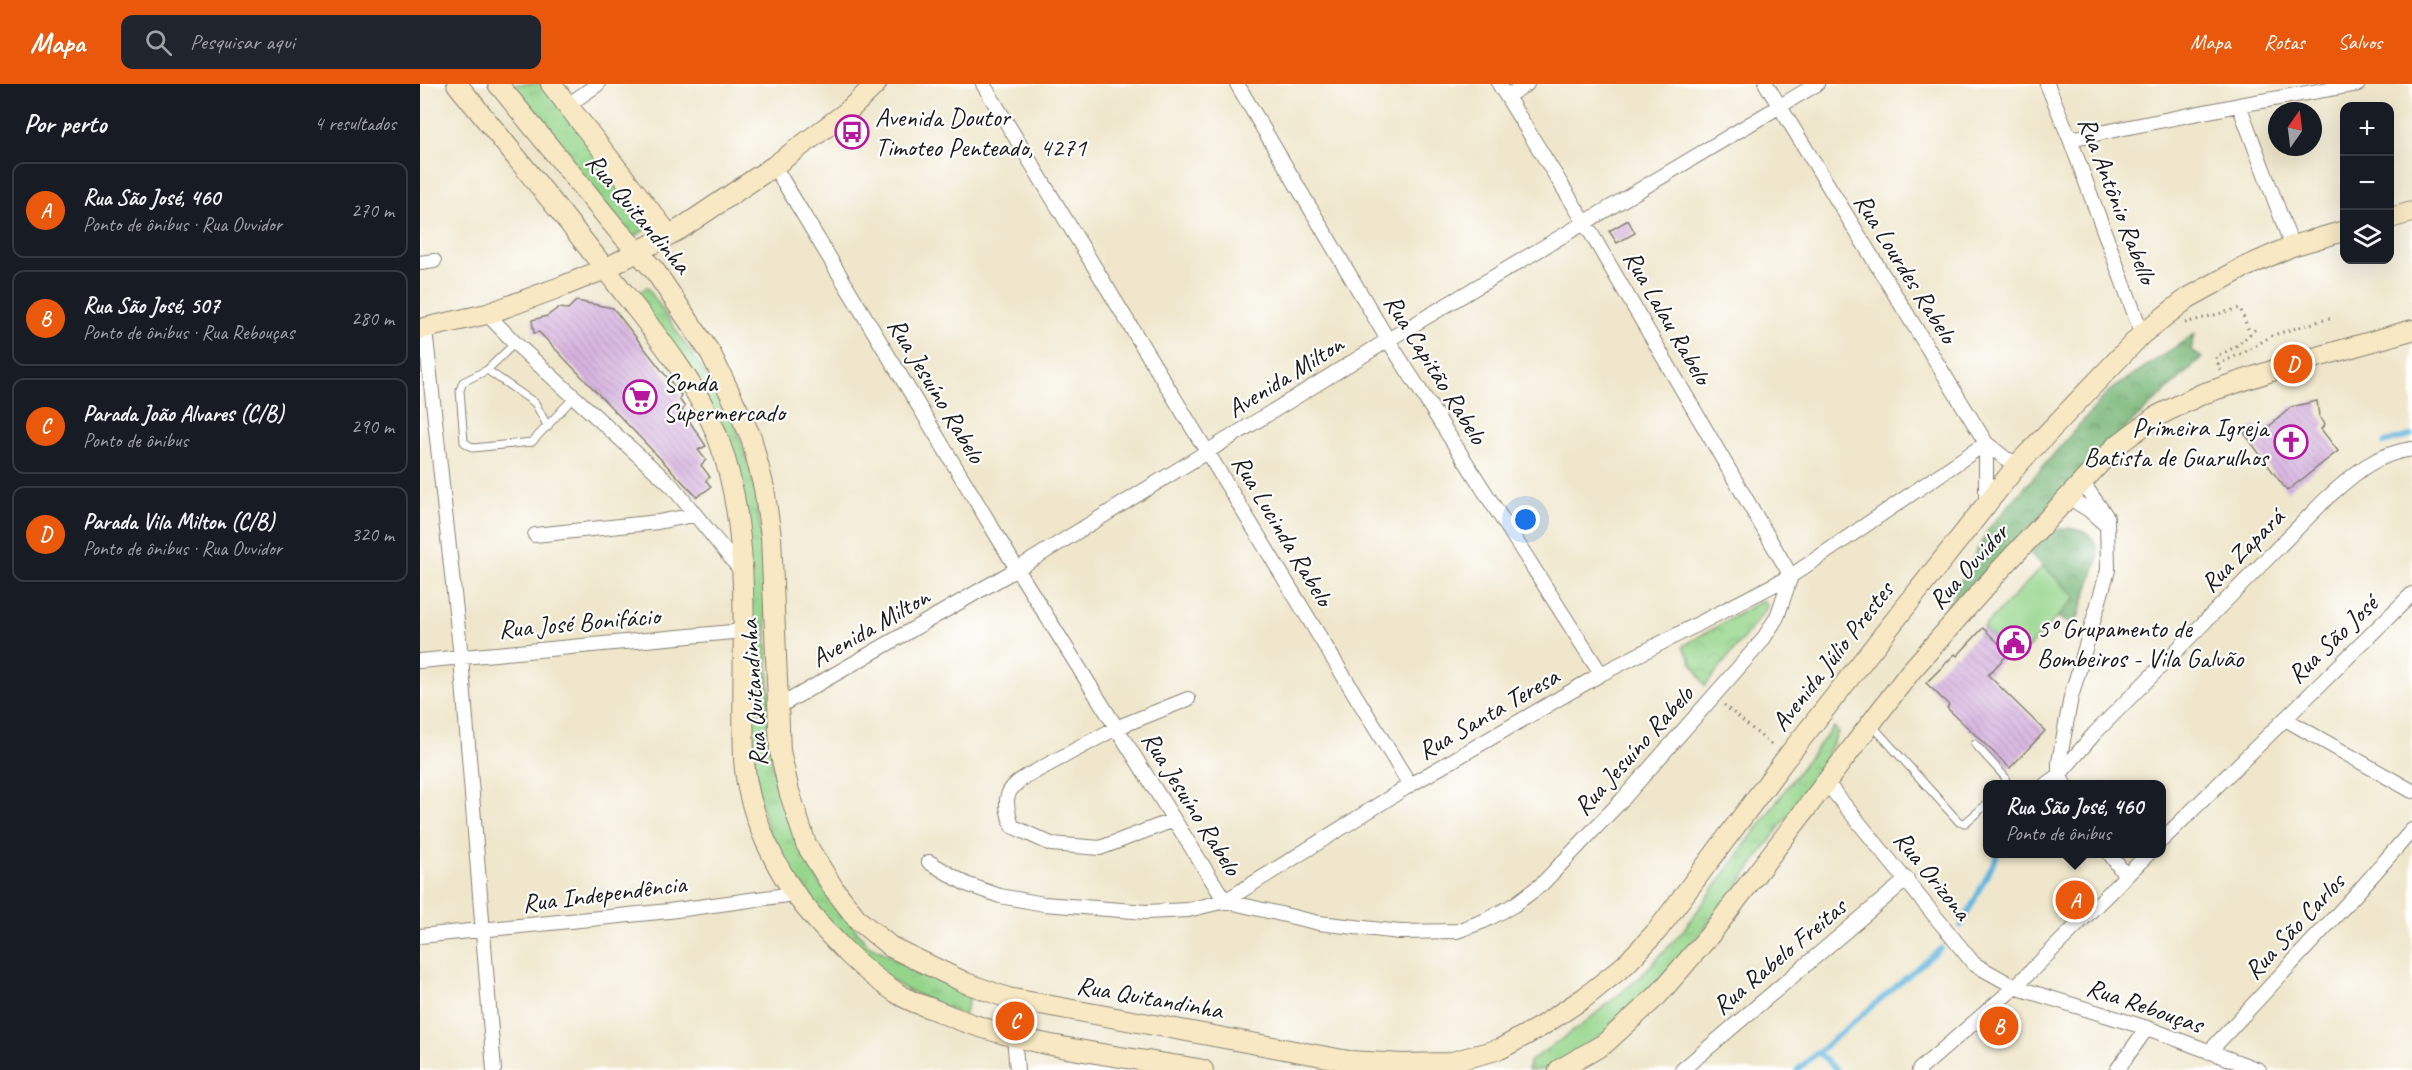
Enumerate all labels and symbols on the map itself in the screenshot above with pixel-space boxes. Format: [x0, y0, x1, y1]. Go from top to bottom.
place label: Avenida Doutor Timoteo Penteado, 4271 [875, 101, 1088, 164]
north arrow [2268, 102, 2322, 156]
street label: Rua Antônio Rabello [2071, 112, 2165, 291]
bus stop icon: Avenida Doutor Timoteo Penteado, 4271 [834, 114, 870, 150]
street label: Rua Quitandinha [579, 146, 700, 282]
street label: Rua Lourdes Rabelo [1846, 187, 1966, 352]
street label: Rua Lalau Rabelo [1616, 244, 1721, 393]
street label: Rua Capitão Rabelo [1376, 288, 1496, 452]
street label: Rua Jesuíno Rabelo [880, 312, 994, 471]
street label: Avenida Milton [1221, 327, 1351, 425]
pin: D [2274, 342, 2312, 386]
place label: Sonda Supermercado [663, 366, 787, 429]
supermarket icon: Sonda Supermercado [622, 379, 658, 415]
place label: Primeira Igreja Batista de Guarulhos [2084, 411, 2270, 474]
church icon: Primeira Igreja Batista de Guarulhos [2273, 424, 2309, 460]
street label: Rua Lucinda Rabelo [1224, 449, 1342, 614]
street label: Rua Zapará [2193, 499, 2293, 599]
your location [1511, 505, 1540, 534]
street label: Rua Ouvidor [1921, 514, 2017, 616]
street label: Avenida Júlio Prestes [1764, 573, 1902, 738]
street label: Avenida Milton [805, 580, 937, 675]
street label: Rua São José [2280, 586, 2387, 691]
street label: Rua José Bonifácio [497, 599, 664, 646]
place label: 5º Grupamento de Bombeiros - Vila Galvão [2037, 612, 2245, 675]
street label: Rua Quitandinha [732, 617, 775, 768]
public building icon: 5º Grupamento de Bombeiros - Vila Galvão [1996, 625, 2032, 661]
street label: Rua Santa Teresa [1412, 659, 1566, 767]
street label: Rua Jesuíno Rabelo [1566, 677, 1702, 822]
street label: Rua Jesuíno Rabelo [1134, 725, 1250, 883]
street label: Rua Orizona [1886, 824, 1980, 928]
street label: Rua São Carlos [2237, 865, 2353, 986]
street label: Rua Independência [520, 867, 689, 920]
pin: A [2056, 878, 2094, 922]
street label: Rua Rabelo Freitas [1705, 889, 1855, 1022]
street label: Rua Quitandinha [1074, 968, 1227, 1027]
street label: Rua Rebouças [2083, 970, 2209, 1041]
pin: C [996, 998, 1034, 1044]
pin: B [1980, 1004, 2018, 1048]

